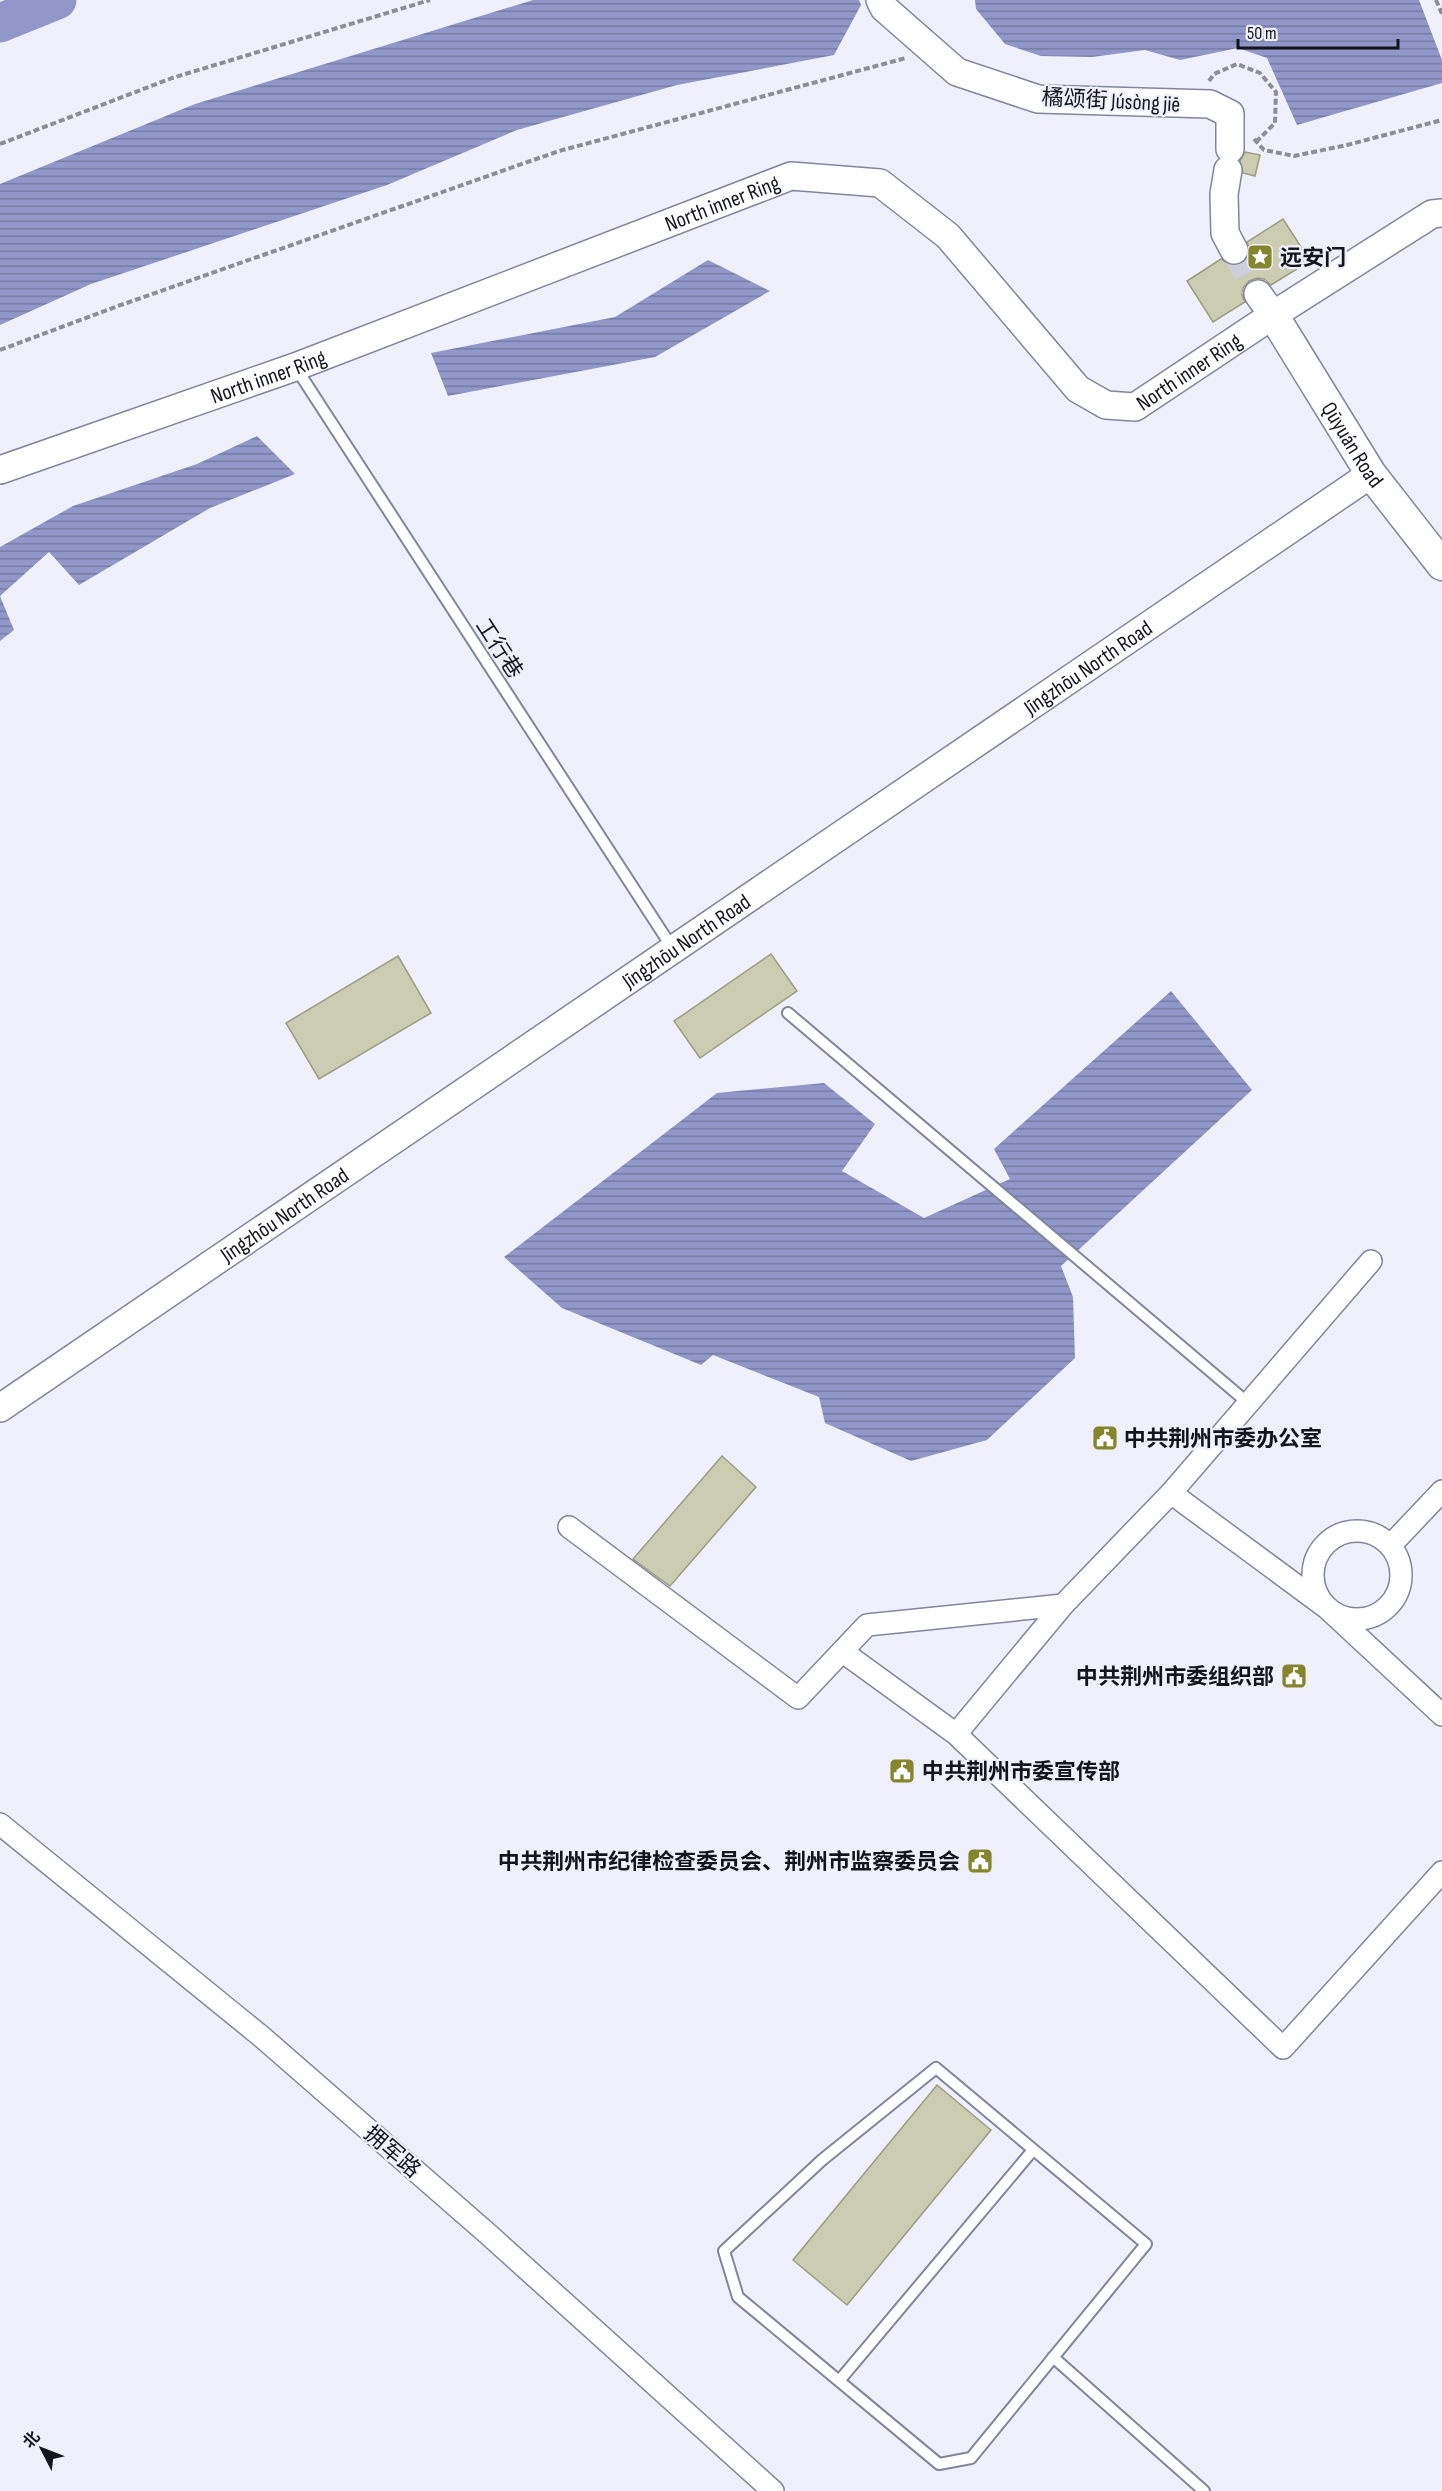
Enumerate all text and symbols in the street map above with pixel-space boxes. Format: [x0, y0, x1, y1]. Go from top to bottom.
scale bar [1238, 12, 1398, 50]
text: 50 m [1247, 23, 1277, 44]
street label: 橘颂街 Júsòng jiē [1041, 84, 1181, 119]
street label: North inner Ring [661, 170, 784, 238]
place icon: 远安门 [1245, 242, 1275, 272]
place label: 远安门 [1280, 245, 1346, 272]
street label: North inner Ring [1132, 328, 1247, 417]
street label: North inner Ring [207, 344, 330, 410]
street label: Qūyuán Road [1315, 397, 1389, 494]
street label: 工行巷 [469, 614, 528, 684]
street label: Jīngzhōu North Road [1018, 615, 1158, 722]
street label: Jīngzhōu North Road [617, 889, 756, 996]
street label: Jīngzhōu North Road [215, 1162, 354, 1269]
public building icon: 中共荆州市委办公室 [1090, 1423, 1120, 1453]
place label: 中共荆州市委办公室 [1124, 1426, 1322, 1453]
public building icon: 中共荆州市委组织部 [1279, 1661, 1309, 1691]
place label: 中共荆州市委组织部 [1076, 1664, 1274, 1691]
public building icon: 中共荆州市委宣传部 [887, 1756, 917, 1786]
place label: 中共荆州市委宣传部 [922, 1759, 1120, 1786]
public building icon: 中共荆州市纪律检查委员会、荆州市监察委员会 [965, 1846, 995, 1876]
place label: 中共荆州市纪律检查委员会、荆州市监察委员会 [498, 1849, 960, 1876]
street label: 拥军路 [358, 2120, 426, 2184]
north arrow [12, 2419, 72, 2479]
text: 北 [20, 2428, 44, 2452]

